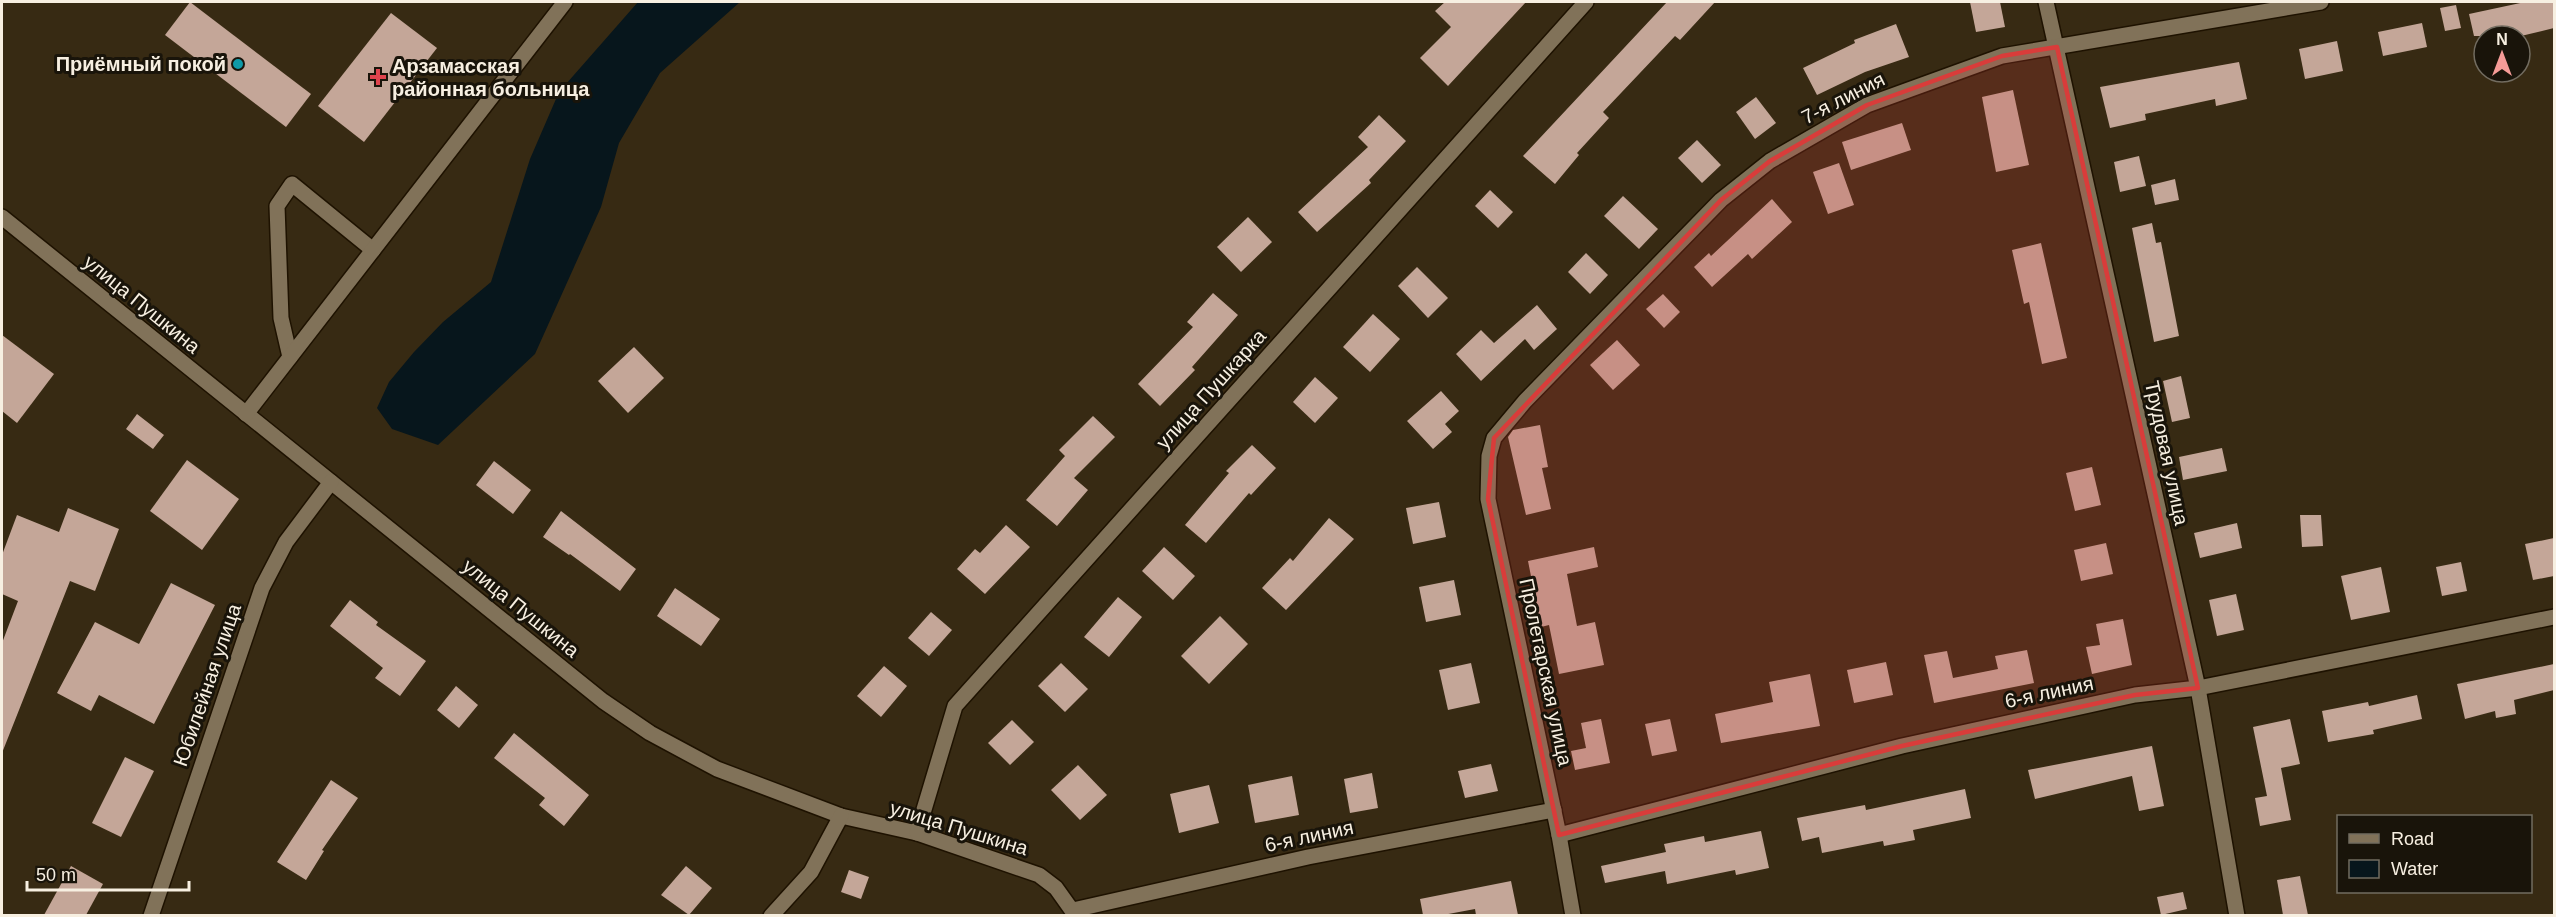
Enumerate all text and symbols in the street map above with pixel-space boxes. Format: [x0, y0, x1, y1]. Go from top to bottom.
north arrow [2472, 24, 2532, 84]
text: N [2496, 31, 2508, 48]
place label: Приёмный покой [56, 53, 226, 75]
place label: Арзамасская районная больница [392, 55, 590, 100]
marker: Приёмный покой [231, 57, 245, 71]
marker: Арзамасская районная больница [369, 68, 387, 86]
street label: 7-я линия [1798, 68, 1888, 128]
street label: улица Пушкина [79, 250, 205, 358]
street label: улица Пушкарка [1152, 324, 1271, 453]
street label: Трудовая улица [2141, 379, 2193, 528]
street label: улица Пушкина [458, 554, 584, 662]
street label: Пролетарская улица [1515, 576, 1577, 769]
street label: Юбилейная улица [169, 600, 245, 769]
street label: 6-я линия [2003, 672, 2095, 712]
street label: улица Пушкина [887, 797, 1031, 860]
legend [2337, 815, 2532, 893]
street label: 6-я линия [1263, 816, 1355, 856]
text: Road [2391, 829, 2434, 849]
scale bar [27, 854, 189, 892]
text: Water [2391, 859, 2438, 879]
text: 50 m [36, 865, 76, 885]

